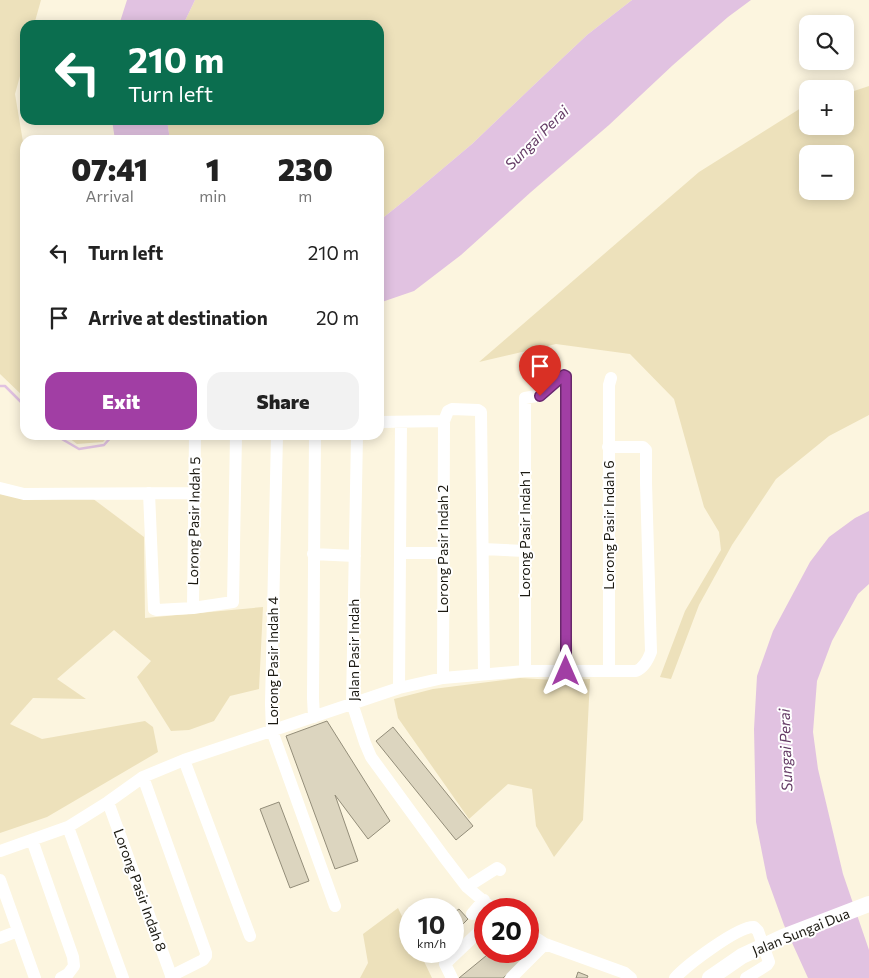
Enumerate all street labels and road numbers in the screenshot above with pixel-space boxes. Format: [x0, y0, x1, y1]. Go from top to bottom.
street label: Lorong Pasir Indah 5 [184, 456, 203, 586]
street label: Lorong Pasir Indah 6 [600, 460, 617, 590]
street label: Lorong Pasir Indah 1 [516, 471, 533, 597]
street label: Lorong Pasir Indah 2 [434, 484, 451, 613]
street label: Lorong Pasir Indah 4 [264, 596, 281, 726]
street label: Jalan Pasir Indah [345, 599, 362, 701]
street label: Lorong Pasir Indah 8 [110, 826, 171, 953]
street label: Jalan Sungai Dua [750, 904, 852, 959]

